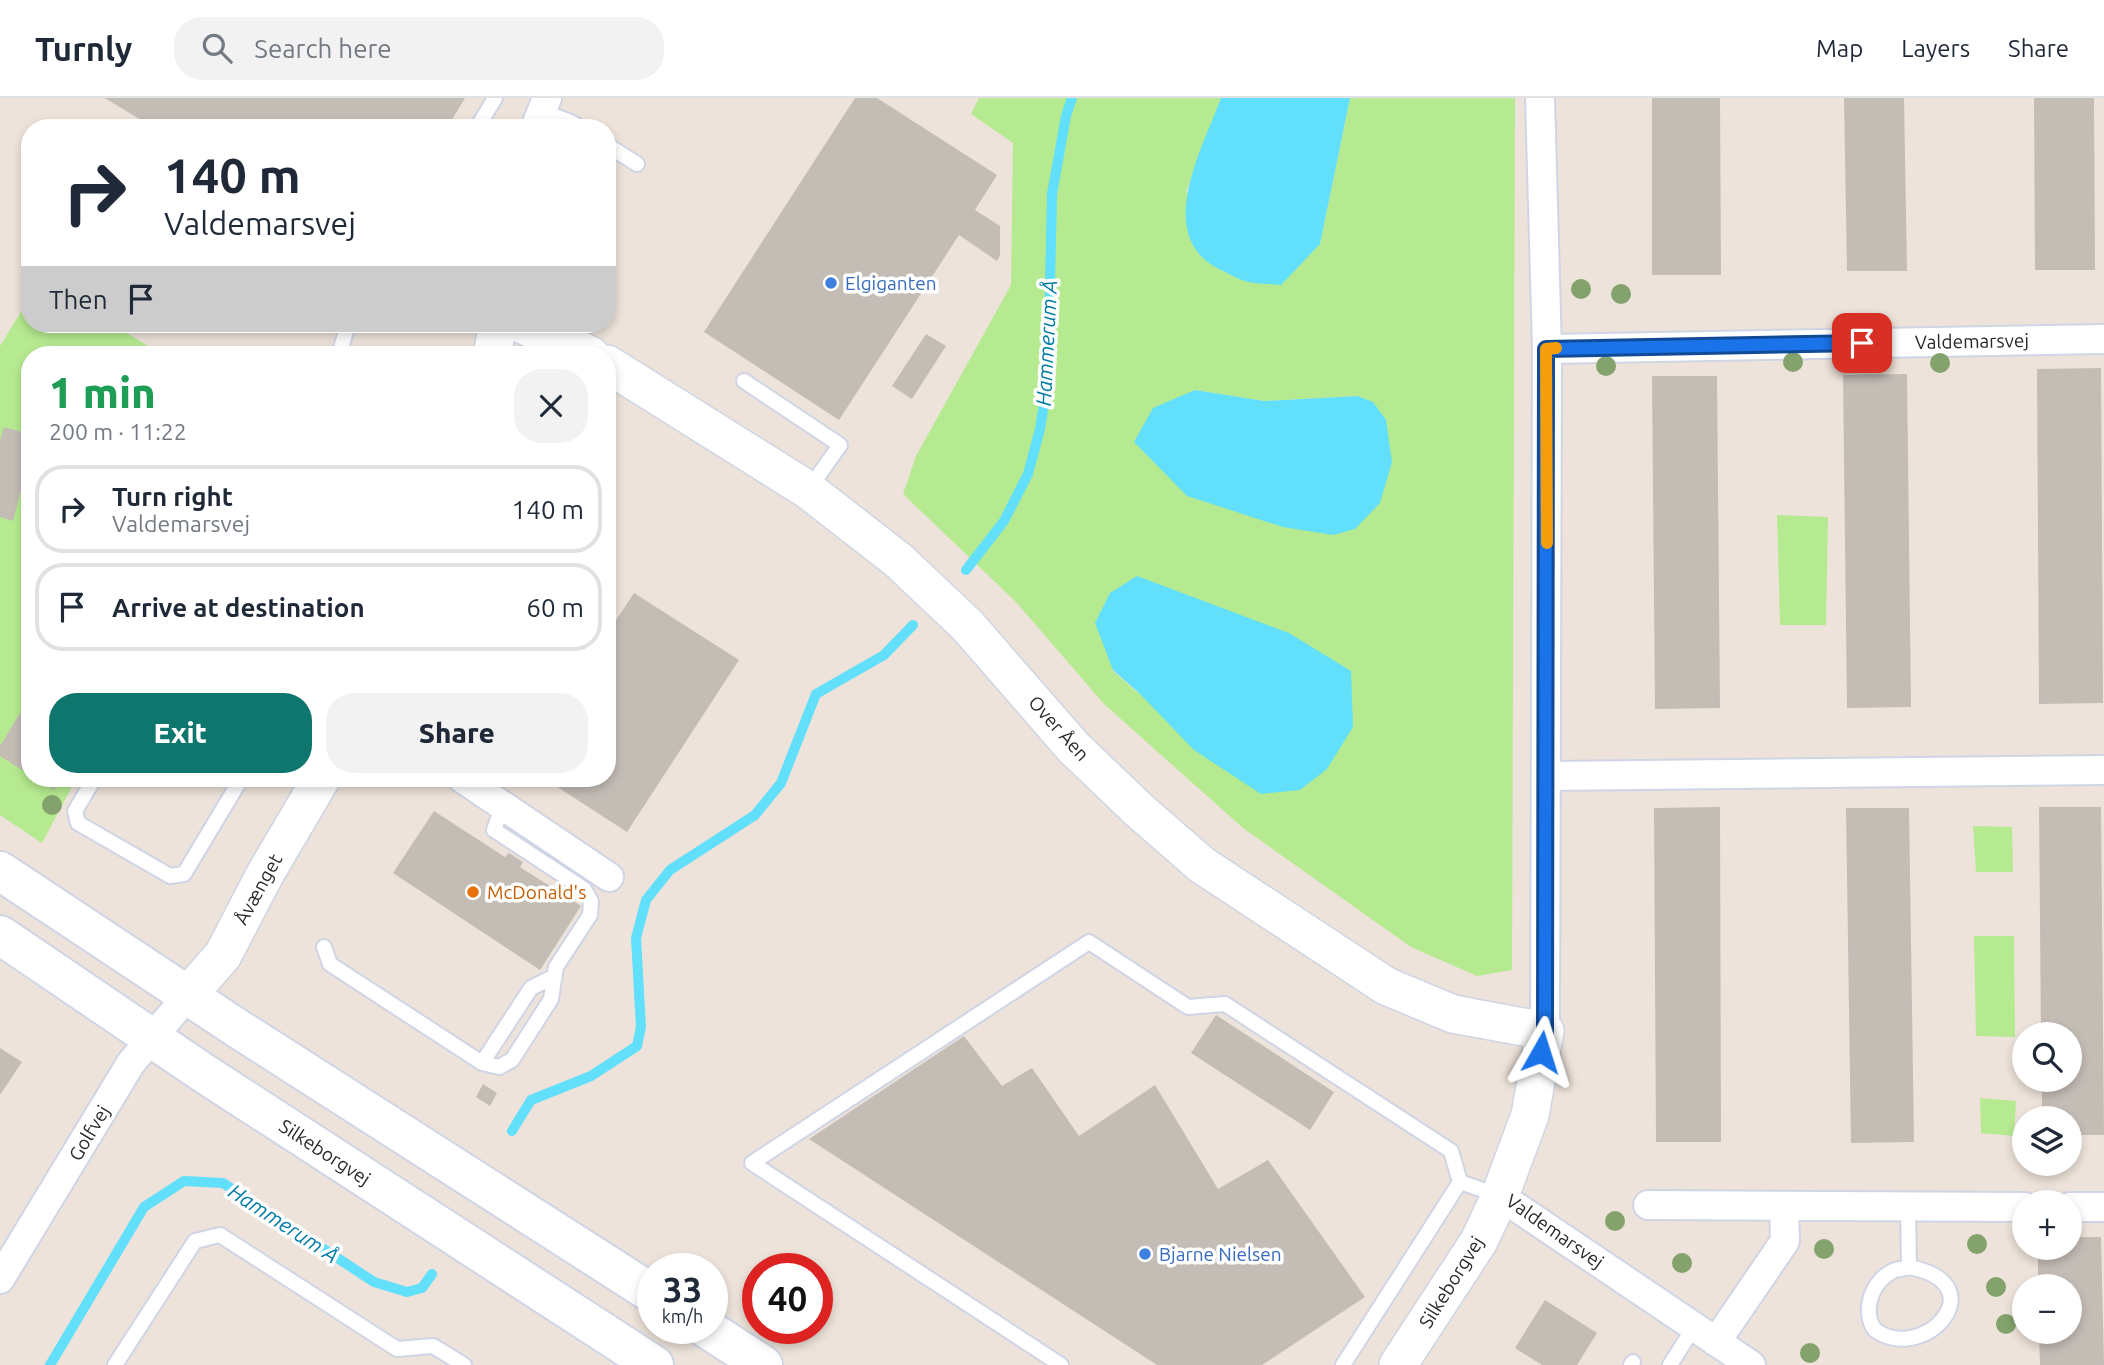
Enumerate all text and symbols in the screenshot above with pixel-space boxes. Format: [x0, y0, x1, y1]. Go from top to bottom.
search box [174, 17, 664, 80]
icon: search [198, 29, 236, 67]
text: Turnly [35, 30, 132, 67]
text: Search here [254, 34, 392, 63]
text: Map [1816, 35, 1863, 62]
text: Layers [1901, 35, 1970, 62]
text: Share [2008, 35, 2069, 62]
icon: right [49, 147, 140, 238]
text: 140 m [164, 147, 301, 202]
text: Valdemarsvej [164, 205, 356, 241]
place label: Elgiganten [845, 272, 937, 294]
marker: Elgiganten [823, 275, 839, 291]
water label: Hammerum Å [1031, 279, 1061, 407]
icon: arrive [122, 280, 160, 318]
text: Then [49, 285, 108, 314]
pin [1832, 313, 1892, 373]
icon: arrive [1843, 324, 1881, 362]
street label: Valdemarsvej [1915, 329, 2029, 353]
text: 1 min [49, 369, 156, 416]
button: close [514, 369, 588, 443]
text: 200 m · 11:22 [49, 419, 187, 444]
text: Turn right [112, 482, 233, 511]
icon: right [53, 490, 91, 528]
text: 140 m [512, 495, 584, 524]
text: Valdemarsvej [112, 511, 250, 536]
icon: arrive [53, 588, 91, 626]
text: Arrive at destination [112, 593, 365, 622]
text: 60 m [526, 593, 584, 622]
street label: Over Åen [1024, 691, 1094, 765]
button: Exit [49, 693, 312, 773]
button: Share [326, 693, 588, 773]
street label: Åvænget [230, 849, 287, 928]
place label: McDonald's [487, 881, 586, 903]
marker: McDonald's [465, 884, 481, 900]
position arrow [1504, 1015, 1578, 1089]
map controls [2012, 1022, 2082, 1344]
button: search [2012, 1022, 2082, 1092]
street label: Golfvej [64, 1101, 114, 1165]
button: layers [2012, 1106, 2082, 1176]
street label: Silkeborgvej [275, 1114, 375, 1190]
water label: Hammerum Å [224, 1179, 344, 1267]
street label: Valdemarsvej [1502, 1189, 1608, 1273]
button: + [2012, 1190, 2082, 1260]
street label: Silkeborgvej [1414, 1232, 1488, 1332]
place label: Bjarne Nielsen [1159, 1243, 1282, 1265]
marker: Bjarne Nielsen [1137, 1246, 1153, 1262]
speed limit sign: 40 [742, 1253, 833, 1344]
text: 33 [663, 1269, 702, 1309]
button: − [2012, 1274, 2082, 1344]
text: km/h [662, 1306, 703, 1326]

